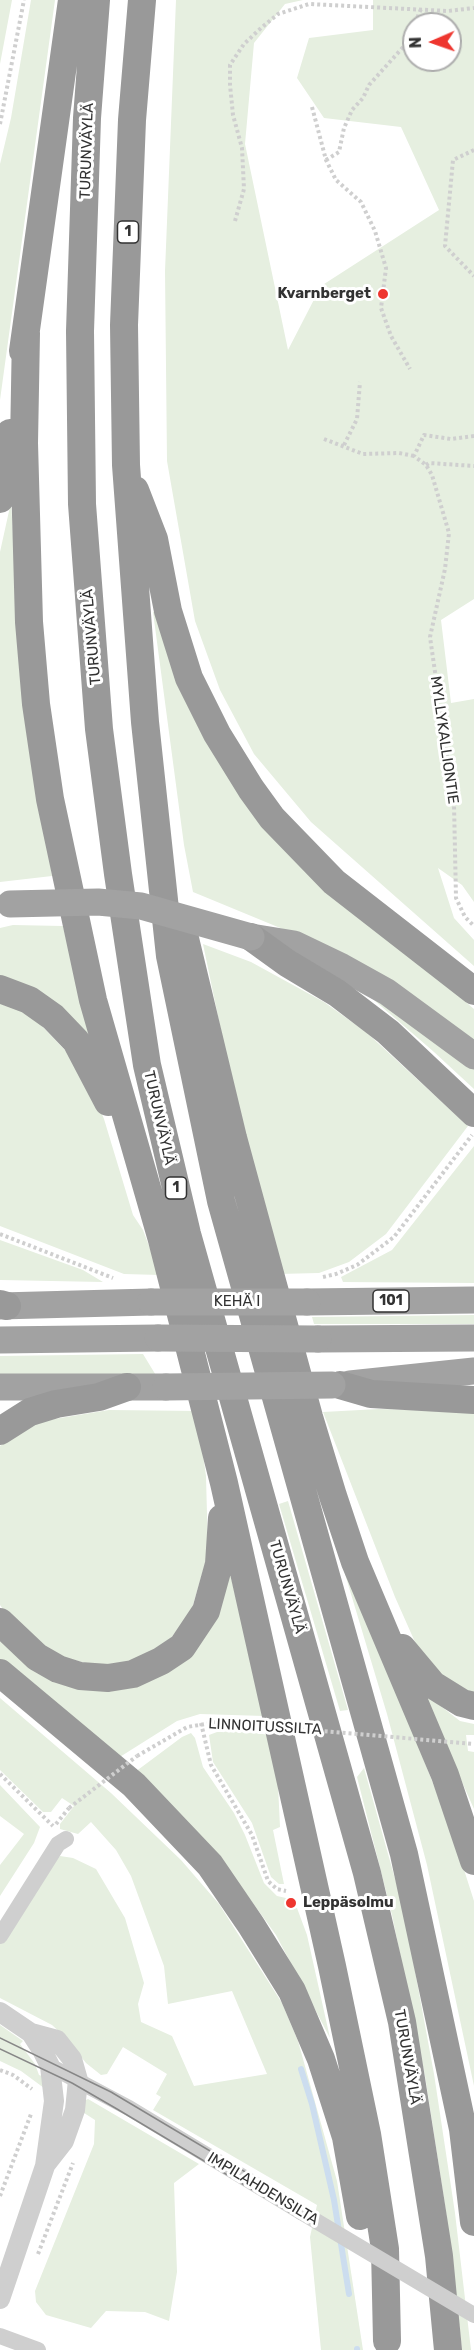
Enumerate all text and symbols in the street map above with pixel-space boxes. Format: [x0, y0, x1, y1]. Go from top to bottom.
north arrow [402, 12, 462, 72]
text: N [406, 36, 425, 49]
street label: TURUNVÄYLÄ [76, 103, 98, 199]
road number: 1 [118, 221, 138, 243]
place label: Kvarnberget [277, 285, 371, 303]
marker: Kvarnberget [376, 287, 390, 301]
street label: TURUNVÄYLÄ [79, 588, 105, 686]
street label: MYLLYKALLIONTIE [426, 675, 462, 805]
street label: TURUNVÄYLÄ [139, 1069, 179, 1167]
road number: 1 [166, 1177, 186, 1199]
road number: 101 [373, 1290, 409, 1312]
street label: KEHÄ I [214, 1293, 260, 1311]
street label: TURUNVÄYLÄ [265, 1538, 309, 1636]
street label: LINNOITUSSILTA [208, 1715, 322, 1739]
place label: Leppäsolmu [303, 1894, 394, 1912]
marker: Leppäsolmu [284, 1896, 298, 1910]
street label: TURUNVÄYLÄ [390, 2008, 424, 2106]
street label: IMPILAHDENSILTA [204, 2149, 322, 2229]

